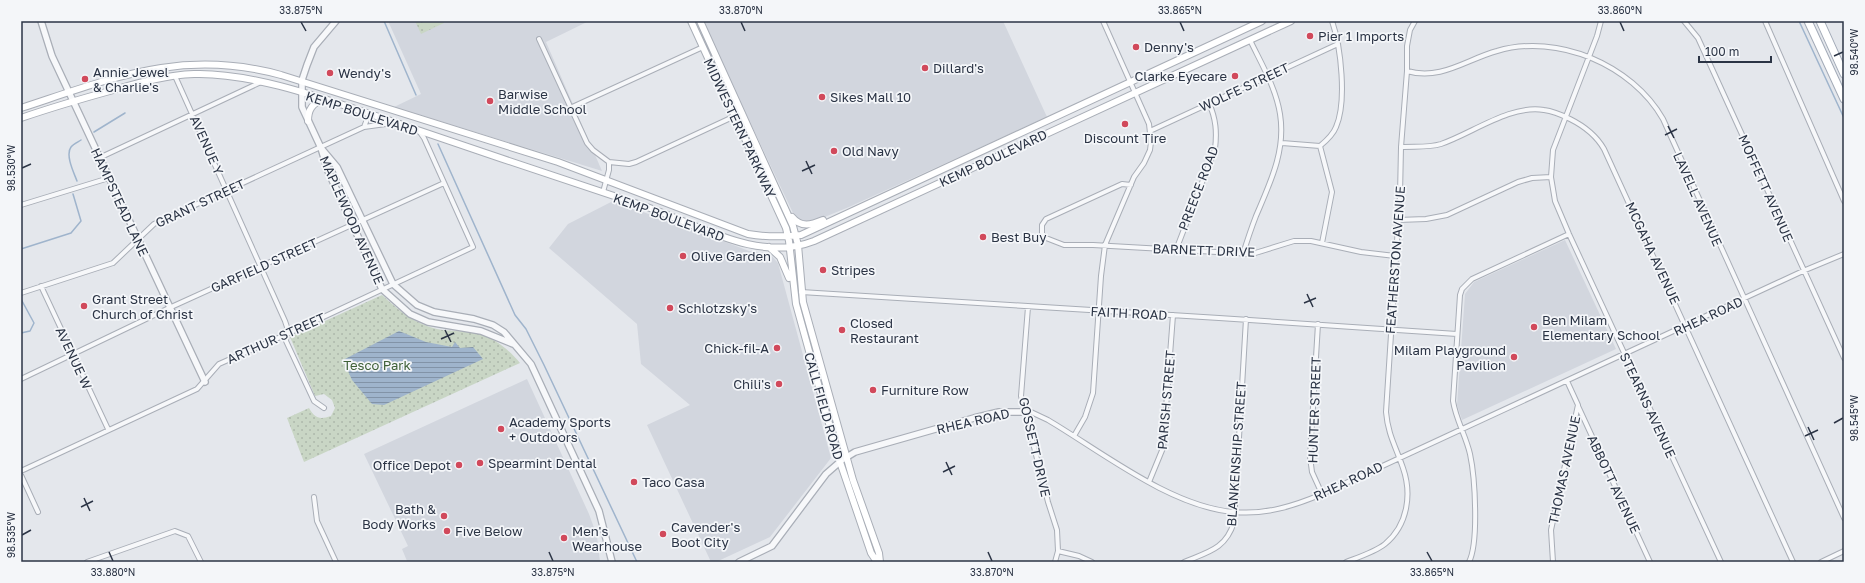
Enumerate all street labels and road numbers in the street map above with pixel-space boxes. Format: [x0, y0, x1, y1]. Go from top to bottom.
street label: MIDWESTERN PARKWAY [701, 56, 780, 201]
street label: WOLFE STREET [1196, 59, 1292, 115]
street label: KEMP BOULEVARD [304, 87, 420, 139]
street label: AVENUE Y [187, 113, 227, 178]
street label: KEMP BOULEVARD [936, 126, 1050, 190]
street label: MOFFETT AVENUE [1735, 132, 1797, 244]
street label: PREECE ROAD [1175, 144, 1221, 232]
street label: HAMPSTEAD LANE [88, 145, 152, 259]
street label: LAVELL AVENUE [1670, 149, 1726, 249]
street label: MAPLEWOOD AVENUE [316, 153, 388, 287]
street label: GRANT STREET [153, 175, 247, 231]
street label: FEATHERSTON AVENUE [1382, 185, 1408, 335]
street label: KEMP BOULEVARD [611, 189, 727, 245]
street label: MCGAHA AVENUE [1622, 199, 1684, 307]
street label: GARFIELD STREET [208, 234, 320, 296]
street label: BARNETT DRIVE [1153, 240, 1256, 260]
street label: RHEA ROAD [1671, 293, 1745, 339]
street label: FAITH ROAD [1090, 303, 1168, 323]
street label: ARTHUR STREET [224, 309, 328, 367]
street label: AVENUE W [53, 324, 96, 392]
street label: CALL FIELD ROAD [801, 350, 847, 462]
street label: PARISH STREET [1154, 350, 1178, 450]
street label: STEARNS AVENUE [1617, 350, 1680, 460]
street label: HUNTER STREET [1304, 357, 1324, 463]
street label: BLANKENSHIP STREET [1223, 381, 1249, 527]
street label: GOSSETT DRIVE [1016, 395, 1054, 499]
street label: RHEA ROAD [935, 405, 1011, 437]
street label: THOMAS AVENUE [1545, 414, 1583, 526]
street label: ABBOTT AVENUE [1584, 432, 1644, 536]
street label: RHEA ROAD [1311, 458, 1385, 504]

